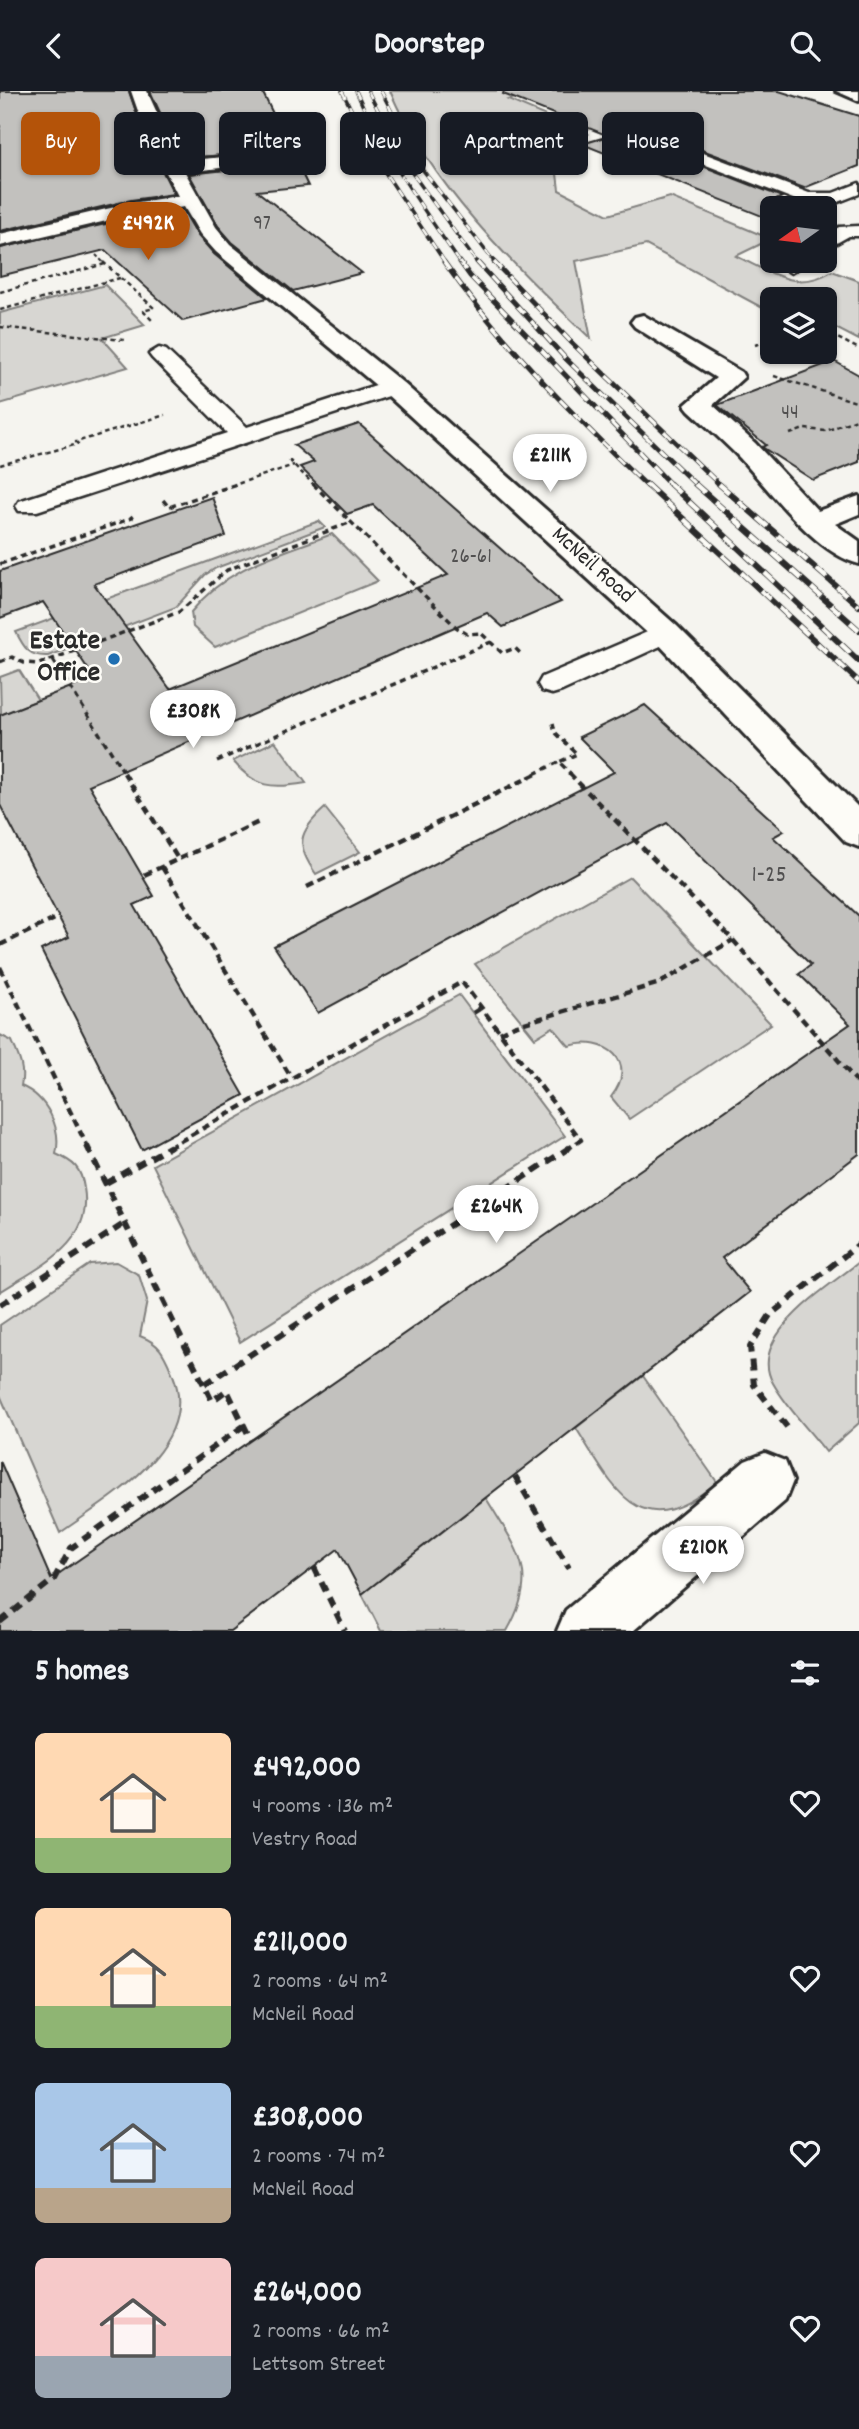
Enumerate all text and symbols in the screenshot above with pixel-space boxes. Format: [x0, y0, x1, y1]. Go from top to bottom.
text: Doorstep [374, 23, 485, 69]
icon: back [35, 27, 73, 65]
icon: search [786, 27, 824, 65]
chip: Buy [21, 112, 100, 175]
chip: Rent [114, 112, 205, 175]
chip: Filters [219, 112, 326, 175]
chip: New [340, 112, 426, 175]
chip: Apartment [440, 112, 588, 175]
chip: House [602, 112, 704, 175]
north arrow [760, 196, 836, 273]
map controls [760, 196, 837, 364]
pin: £492K [99, 202, 197, 262]
text: £492K [122, 208, 174, 241]
house number: 97 [253, 210, 271, 240]
button: layers [760, 287, 837, 364]
house number: 44 [781, 399, 799, 429]
pin: £211K [501, 435, 599, 494]
text: £211K [529, 440, 571, 473]
street label: McNeil Road [543, 520, 641, 612]
house number: 26-61 [450, 543, 492, 573]
place label: Estate Office [29, 623, 100, 695]
marker: Estate Office [106, 651, 122, 667]
pin: £308K [144, 691, 242, 750]
text: £308K [166, 696, 220, 729]
house number: 1-25 [751, 859, 787, 893]
pin: £264K [447, 1185, 545, 1245]
text: £264K [470, 1191, 523, 1224]
pin: £210K [654, 1527, 752, 1586]
text: £210K [678, 1532, 728, 1565]
text: 5 homes [35, 1652, 129, 1695]
icon: filters [786, 1654, 824, 1692]
text: £492,000 [252, 1748, 361, 1791]
icon: home [91, 1761, 175, 1845]
icon: heart [786, 1784, 824, 1822]
text: 4 rooms · 136 m² [252, 1791, 393, 1824]
text: Vestry Road [252, 1824, 357, 1857]
text: £211,000 [252, 1923, 348, 1966]
icon: home [91, 1936, 175, 2020]
icon: heart [786, 1959, 824, 1997]
text: 2 rooms · 64 m² [252, 1966, 388, 1999]
text: McNeil Road [252, 1999, 354, 2032]
text: £308,000 [252, 2098, 363, 2141]
icon: home [91, 2111, 175, 2195]
icon: heart [786, 2134, 824, 2172]
text: 2 rooms · 74 m² [252, 2141, 385, 2174]
text: McNeil Road [252, 2174, 354, 2207]
text: £264,000 [252, 2273, 362, 2316]
icon: home [91, 2286, 175, 2370]
icon: heart [786, 2309, 824, 2347]
text: 2 rooms · 66 m² [252, 2316, 390, 2349]
text: Lettsom Street [252, 2349, 385, 2382]

